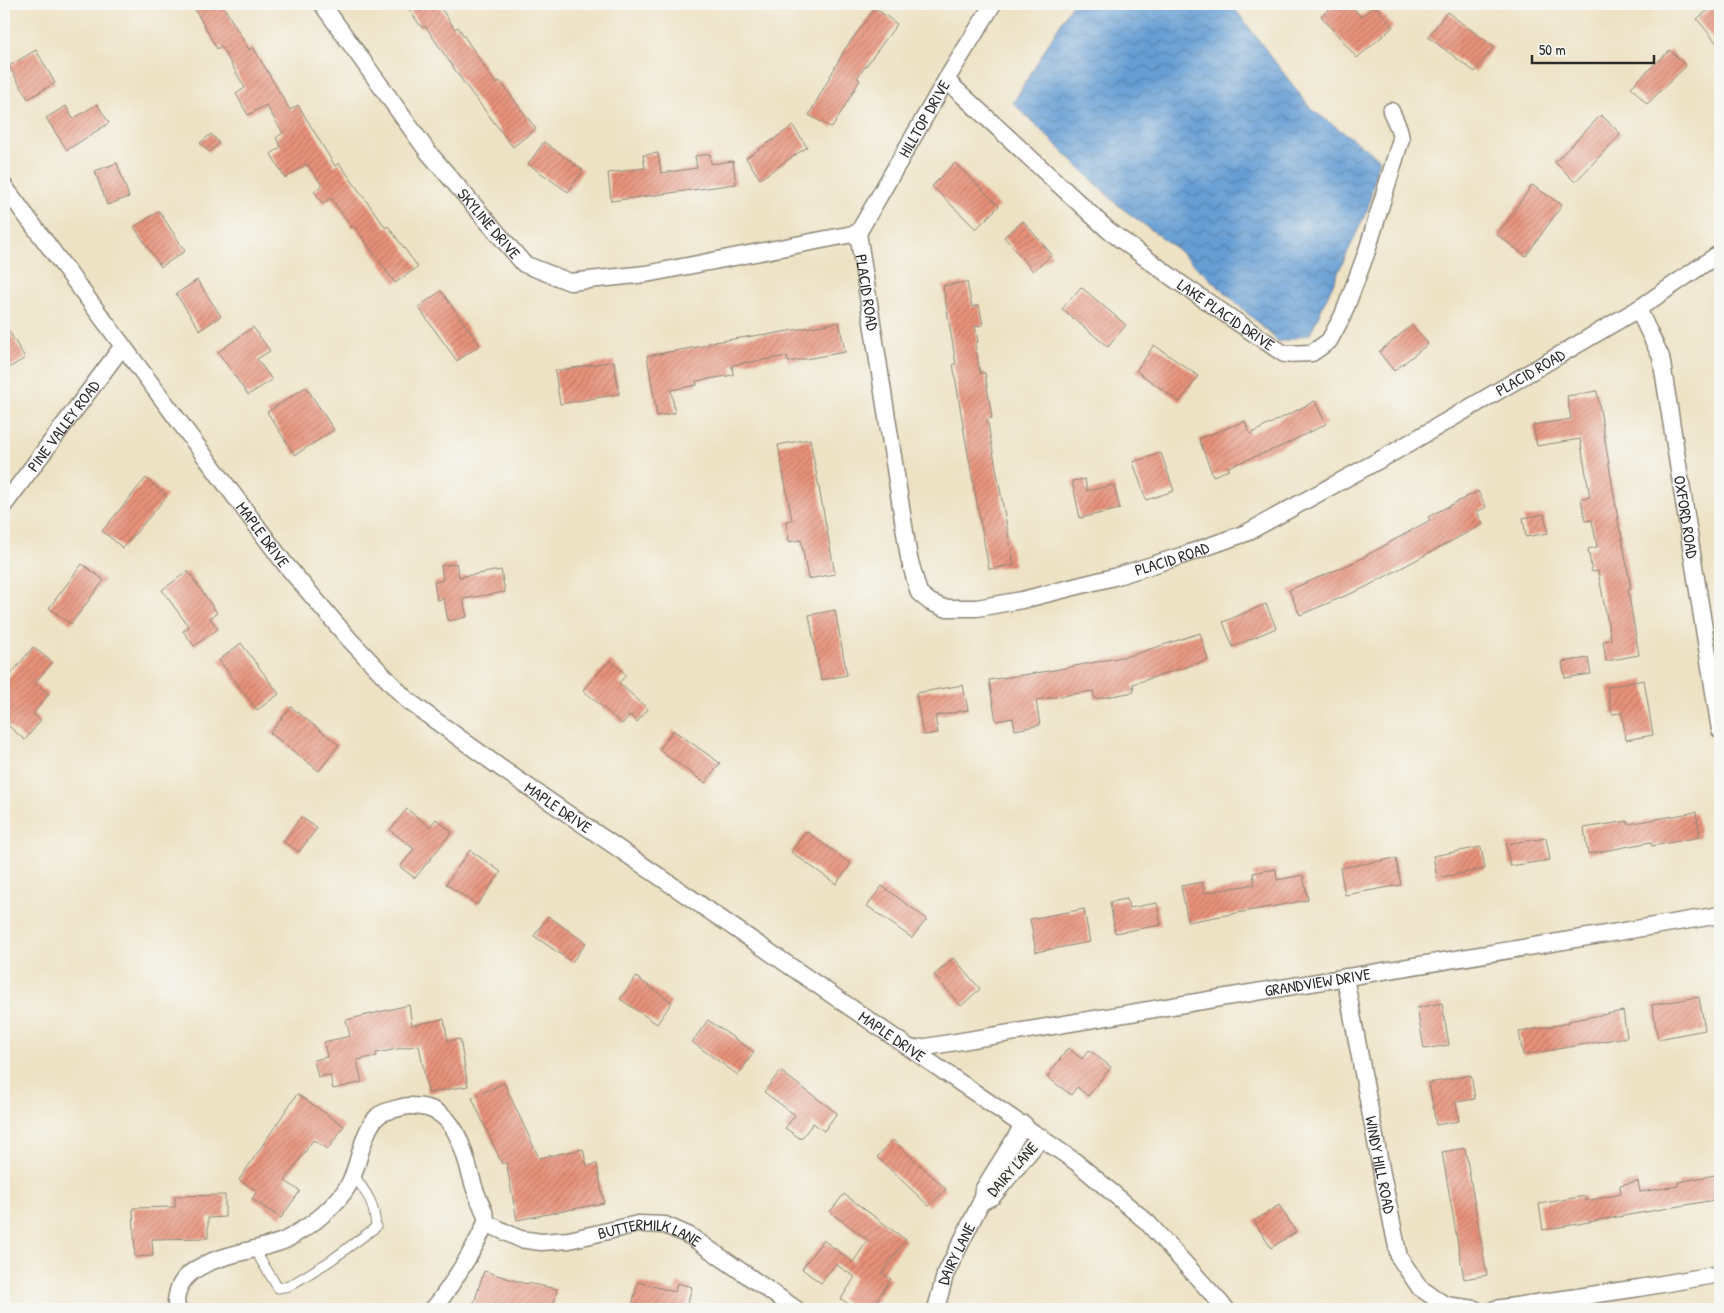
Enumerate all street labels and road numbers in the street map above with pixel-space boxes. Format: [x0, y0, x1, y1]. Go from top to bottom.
street label: HILLTOP DRIVE [893, 76, 955, 161]
street label: SKYLINE DRIVE [453, 183, 526, 263]
street label: PLACID ROAD [850, 253, 884, 332]
street label: LAKE PLACID DRIVE [1173, 274, 1279, 355]
street label: PLACID ROAD [1491, 343, 1569, 401]
street label: PINE VALLEY ROAD [22, 375, 105, 476]
street label: OXFORD ROAD [1669, 474, 1704, 560]
street label: MAPLE DRIVE [231, 497, 295, 572]
street label: PLACID ROAD [1132, 536, 1212, 581]
street label: MAPLE DRIVE [520, 776, 596, 838]
street label: GRANDVIEW DRIVE [1263, 962, 1372, 1002]
street label: MAPLE DRIVE [854, 1005, 930, 1067]
street label: WINDY HILL ROAD [1360, 1114, 1401, 1216]
street label: DAIRY LANE [982, 1137, 1042, 1201]
street label: BUTTERMILK LANE [595, 1213, 706, 1252]
street label: DAIRY LANE [932, 1219, 980, 1287]

